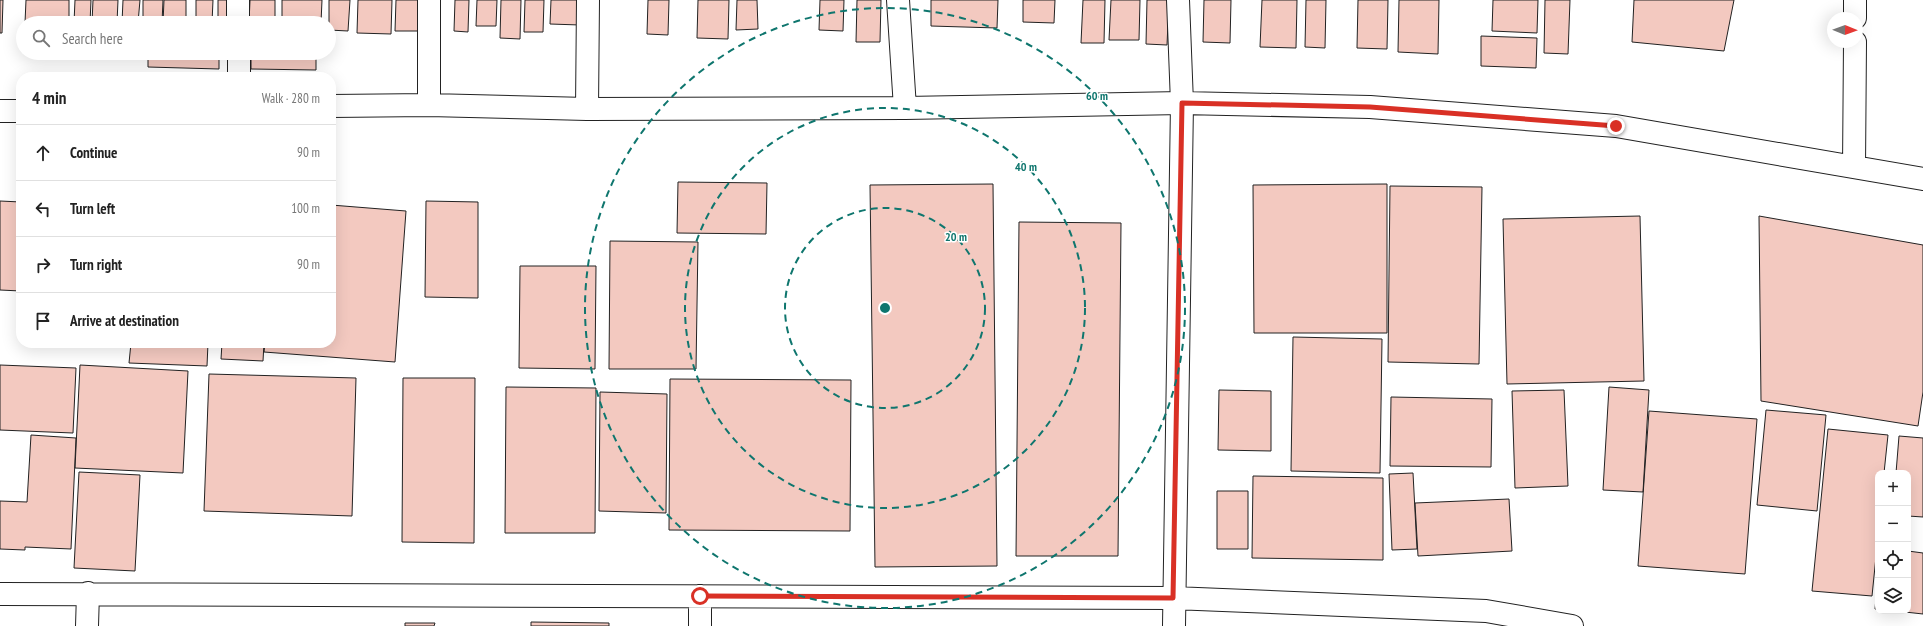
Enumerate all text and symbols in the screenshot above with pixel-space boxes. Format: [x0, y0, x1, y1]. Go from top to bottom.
north arrow [1827, 12, 1863, 48]
search box [16, 16, 336, 60]
icon: search [30, 27, 52, 49]
text: Search here [62, 29, 123, 48]
text: 4 min [32, 87, 66, 109]
text: 60 m [1086, 88, 1108, 103]
text: Walk · 280 m [262, 90, 320, 107]
route end [1607, 117, 1625, 135]
icon: ahead [32, 142, 54, 164]
text: Continue [70, 143, 117, 162]
text: 90 m [297, 144, 320, 161]
text: 40 m [1015, 159, 1037, 174]
icon: left [32, 198, 54, 220]
text: Turn left [70, 199, 115, 218]
text: 100 m [291, 200, 320, 217]
text: 20 m [945, 229, 967, 244]
icon: right [32, 254, 54, 276]
text: Turn right [70, 255, 122, 274]
text: 90 m [297, 256, 320, 273]
centre of rings [878, 301, 892, 315]
icon: arrive [32, 310, 54, 332]
text: Arrive at destination [70, 311, 179, 330]
map controls [1875, 470, 1911, 614]
button: + [1875, 470, 1911, 506]
button: − [1875, 506, 1911, 542]
button: locate [1875, 542, 1911, 578]
button: layers [1875, 578, 1911, 614]
route start [691, 587, 709, 605]

